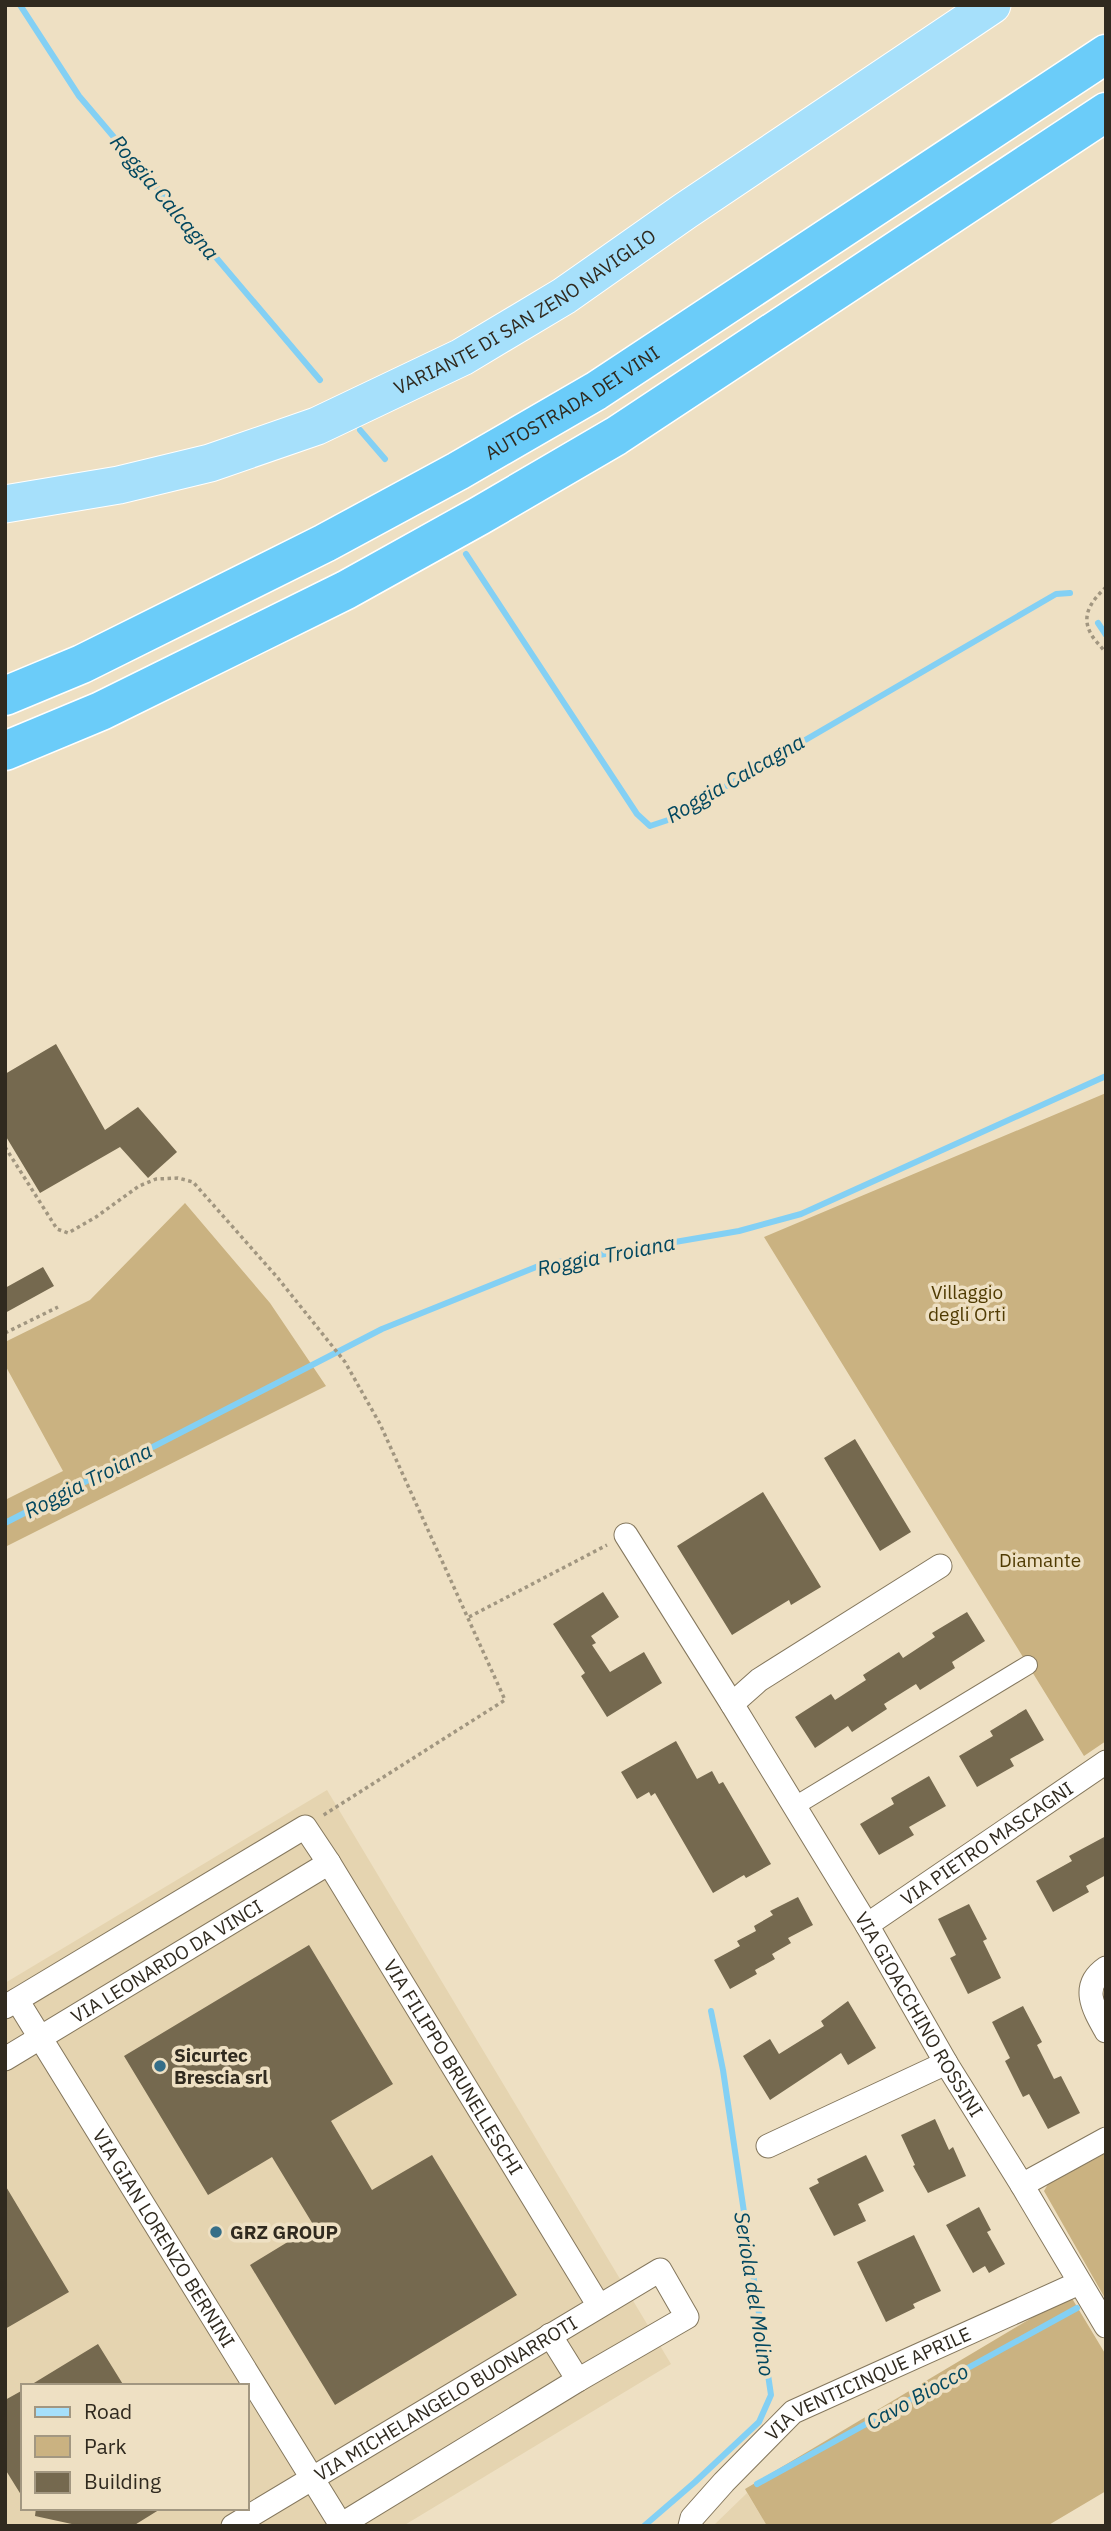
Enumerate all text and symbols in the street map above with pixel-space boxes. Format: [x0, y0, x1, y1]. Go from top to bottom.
water label: Roggia Calcagna [104, 128, 226, 266]
street label: VARIANTE DI SAN ZENO NAVIGLIO [390, 223, 660, 400]
street label: AUTOSTRADA DEI VINI [480, 340, 664, 465]
water label: Roggia Calcagna [661, 727, 809, 829]
water label: Roggia Troiana [535, 1228, 677, 1282]
park label: Villaggio degli Orti [928, 1280, 1006, 1326]
water label: Roggia Troiana [19, 1436, 157, 1524]
park label: Diamante [999, 1548, 1081, 1572]
street label: VIA PIETRO MASCAGNI [896, 1776, 1078, 1911]
street label: VIA LEONARDO DA VINCI [67, 1894, 267, 2028]
street label: VIA GIOACCHINO ROSSINI [850, 1907, 989, 2121]
street label: VIA FILIPPO BRUNELLESCHI [379, 1955, 528, 2179]
place label: Sicurtec Brescia srl [174, 2043, 268, 2089]
marker: Sicurtec Brescia srl [152, 2058, 168, 2074]
street label: VIA GIAN LORENZO BERNINI [88, 2125, 241, 2352]
water label: Seriola del Molino [728, 2210, 782, 2378]
place label: GRZ GROUP [230, 2220, 338, 2244]
marker: GRZ GROUP [208, 2224, 224, 2240]
street label: VIA MICHELANGELO BUONARROTI [310, 2311, 581, 2486]
street label: VIA VENTICINQUE APRILE [760, 2321, 975, 2446]
water label: Cavo Biocco [861, 2356, 973, 2436]
legend [21, 2384, 248, 2510]
text: Road [84, 2397, 132, 2425]
text: Park [84, 2432, 127, 2460]
text: Building [84, 2467, 161, 2495]

